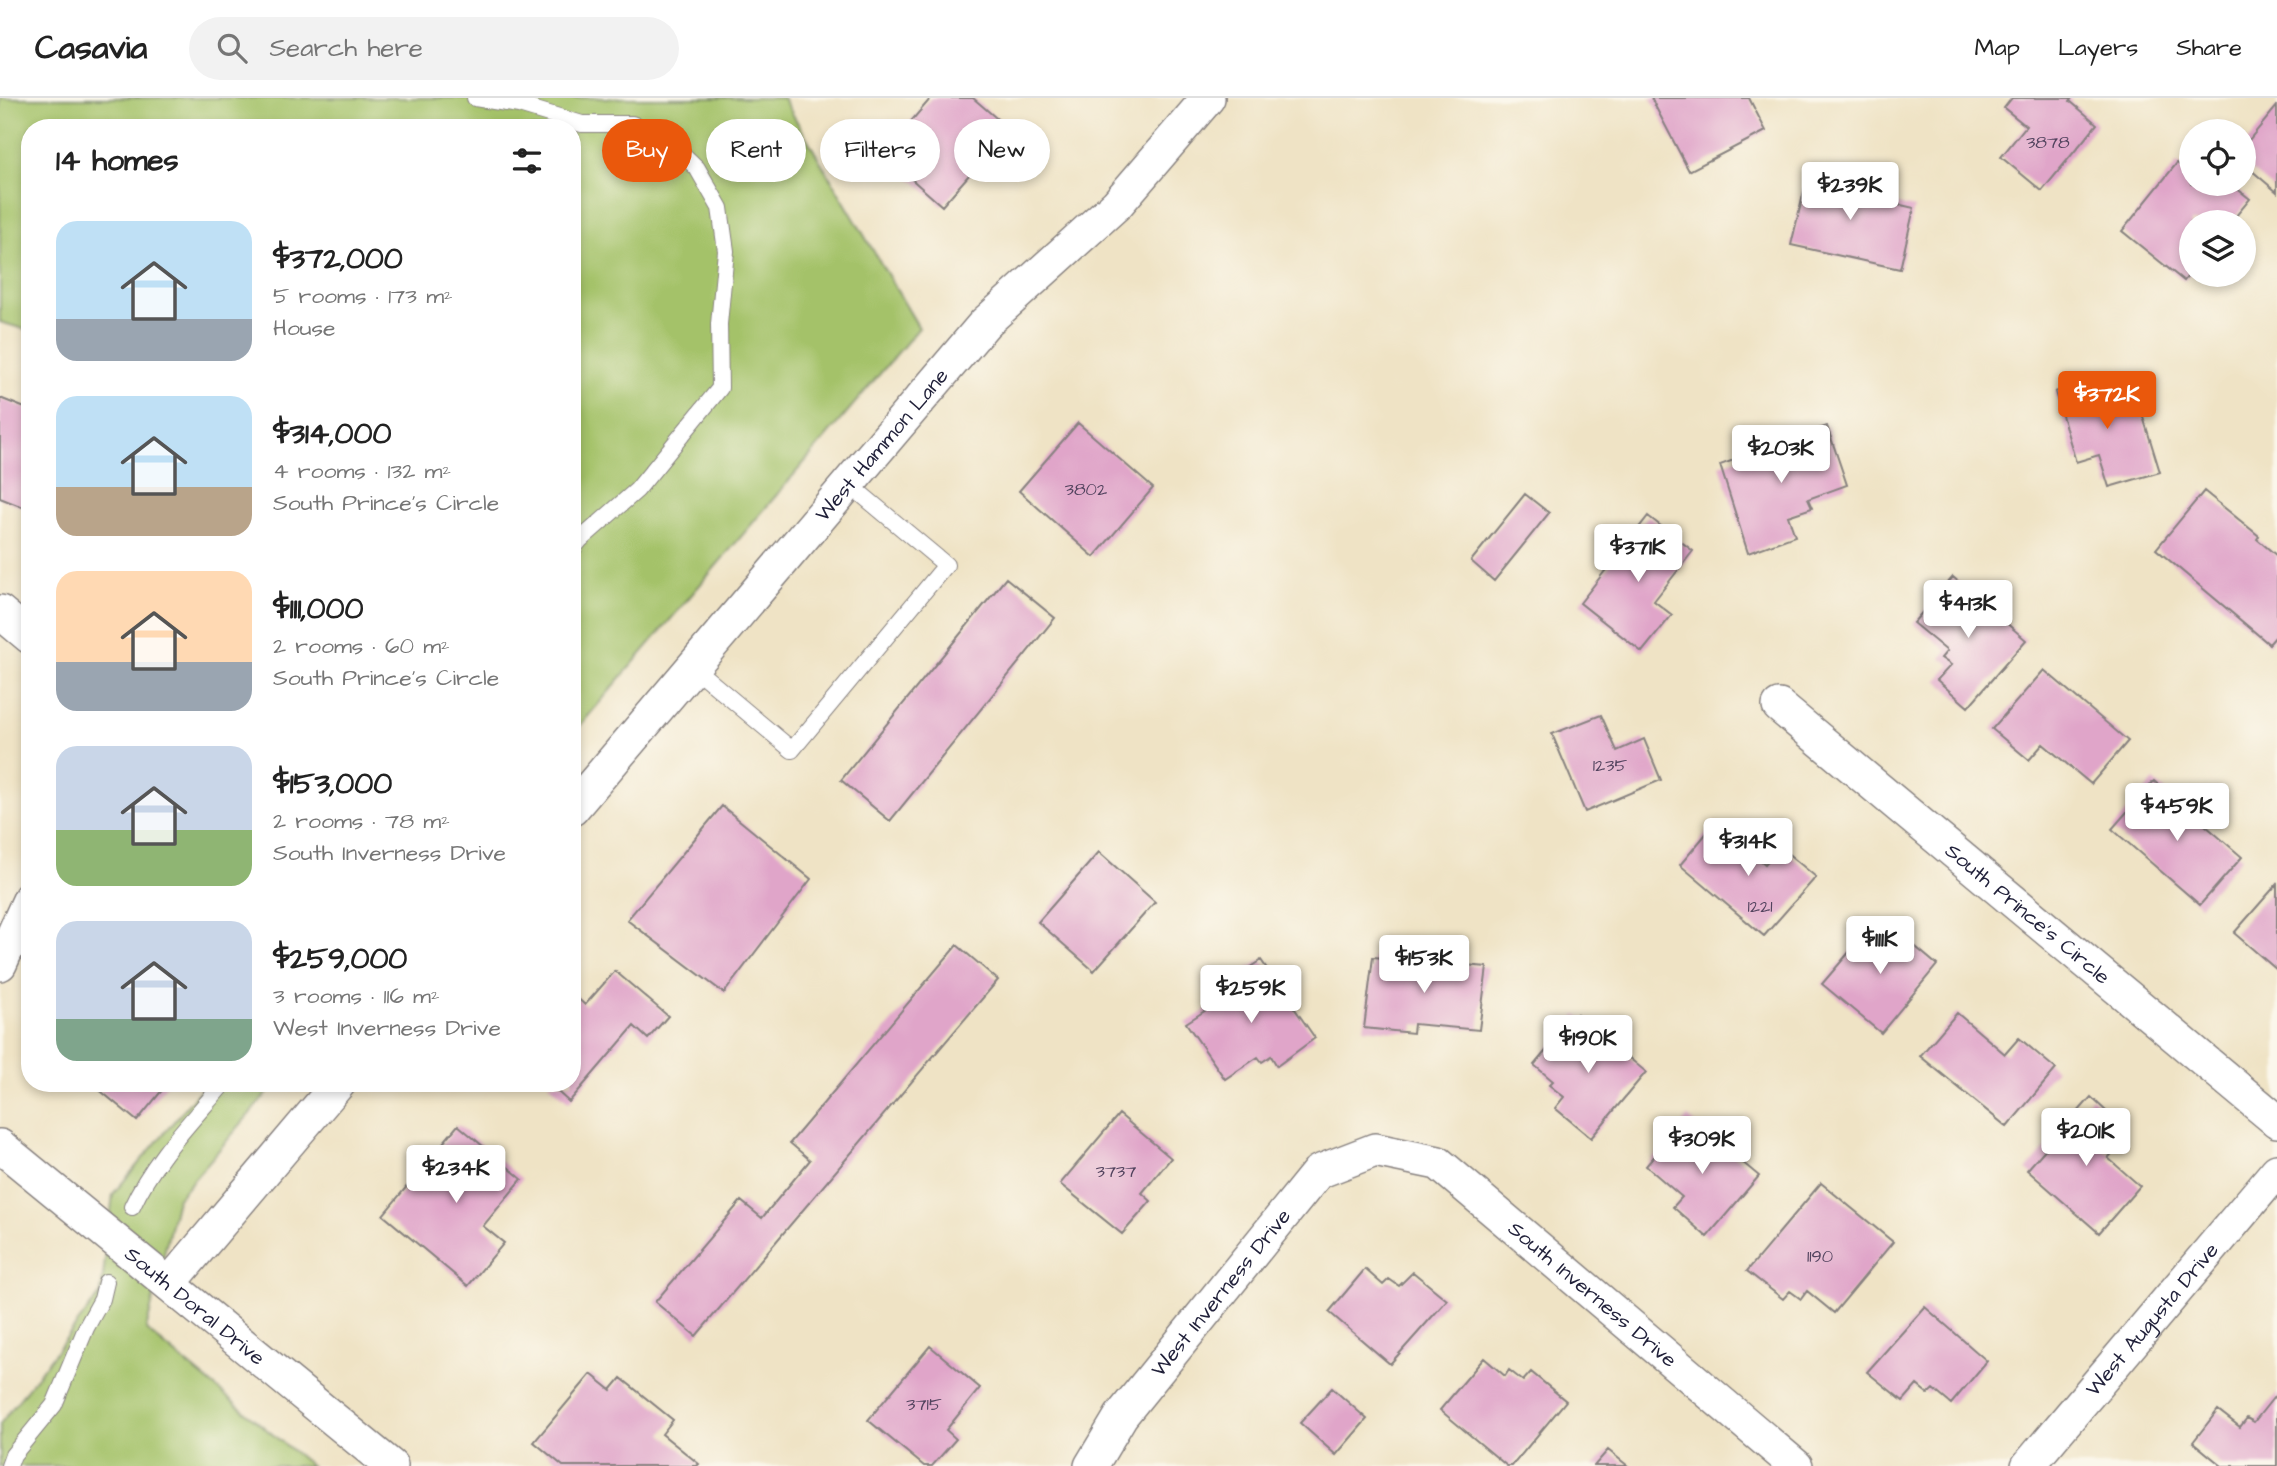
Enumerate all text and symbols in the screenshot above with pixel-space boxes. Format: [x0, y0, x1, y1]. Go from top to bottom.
search box [189, 17, 679, 80]
text: Casavia [35, 25, 147, 71]
icon: search [213, 29, 251, 67]
text: Search here [269, 30, 423, 66]
text: Map [1975, 31, 2020, 65]
text: Layers [2058, 31, 2138, 65]
text: Share [2176, 31, 2242, 65]
chip: Buy [602, 119, 692, 182]
chip: Rent [706, 119, 806, 182]
chip: Filters [820, 119, 940, 182]
chip: New [954, 119, 1050, 182]
map controls [2179, 119, 2256, 287]
button: locate [2179, 119, 2256, 196]
house number: 3878 [2026, 130, 2070, 155]
text: 14 homes [56, 140, 179, 182]
icon: filters [508, 142, 546, 180]
pin: $239K [1801, 162, 1899, 222]
text: $239K [1818, 169, 1882, 201]
button: layers [2179, 210, 2256, 287]
text: $372,000 [273, 238, 403, 280]
icon: home [112, 249, 196, 333]
text: 5 rooms · 173 m² [273, 280, 453, 312]
text: House [273, 312, 336, 344]
street label: West Hammon Lane [808, 362, 955, 528]
pin: $372K [2058, 372, 2156, 431]
text: $372K [2074, 378, 2140, 410]
text: $314,000 [273, 413, 391, 455]
icon: home [112, 424, 196, 508]
pin: $203K [1732, 426, 1830, 485]
text: $203K [1748, 432, 1814, 464]
text: 4 rooms · 132 m² [273, 455, 451, 487]
house number: 3802 [1065, 477, 1108, 502]
text: South Prince's Circle [273, 487, 499, 519]
pin: $371K [1589, 524, 1687, 584]
text: $371K [1610, 531, 1666, 563]
pin: $413K [1919, 580, 2017, 640]
text: $413K [1939, 587, 1997, 619]
text: $111,000 [273, 588, 363, 630]
icon: home [112, 599, 196, 683]
text: 2 rooms · 60 m² [273, 630, 450, 662]
text: South Prince's Circle [273, 662, 499, 694]
house number: 1235 [1593, 753, 1628, 778]
text: $153,000 [273, 763, 392, 805]
icon: home [112, 774, 196, 858]
pin: $459K [2128, 784, 2226, 843]
text: $459K [2141, 790, 2213, 822]
text: 2 rooms · 78 m² [273, 805, 450, 837]
pin: $314K [1699, 818, 1797, 878]
text: $314K [1719, 825, 1777, 857]
street label: South Prince's Circle [1939, 836, 2117, 991]
text: South Inverness Drive [273, 837, 506, 869]
house number: 1221 [1747, 894, 1773, 919]
pin: $111K [1831, 916, 1929, 976]
text: $111K [1862, 923, 1898, 955]
pin: $153K [1375, 936, 1473, 995]
text: $259,000 [273, 938, 407, 980]
text: $153K [1395, 942, 1453, 974]
icon: home [112, 949, 196, 1033]
pin: $259K [1202, 965, 1300, 1025]
text: $259K [1216, 972, 1286, 1004]
text: 3 rooms · 116 m² [273, 980, 440, 1012]
text: West Inverness Drive [273, 1012, 501, 1044]
pin: $190K [1539, 1016, 1637, 1075]
text: $190K [1559, 1022, 1617, 1054]
pin: $201K [2037, 1108, 2135, 1168]
text: $201K [2057, 1115, 2115, 1147]
pin: $309K [1653, 1116, 1751, 1176]
text: $309K [1669, 1123, 1735, 1155]
pin: $234K [407, 1146, 505, 1205]
text: $234K [422, 1152, 490, 1184]
house number: 3737 [1096, 1159, 1136, 1184]
street label: West Inverness Drive [1144, 1202, 1297, 1383]
street label: South Inverness Drive [1502, 1214, 1683, 1374]
street label: West Augusta Drive [2079, 1236, 2225, 1402]
street label: South Doral Drive [119, 1239, 271, 1372]
house number: 1190 [1807, 1244, 1833, 1269]
house number: 3715 [906, 1392, 942, 1417]

